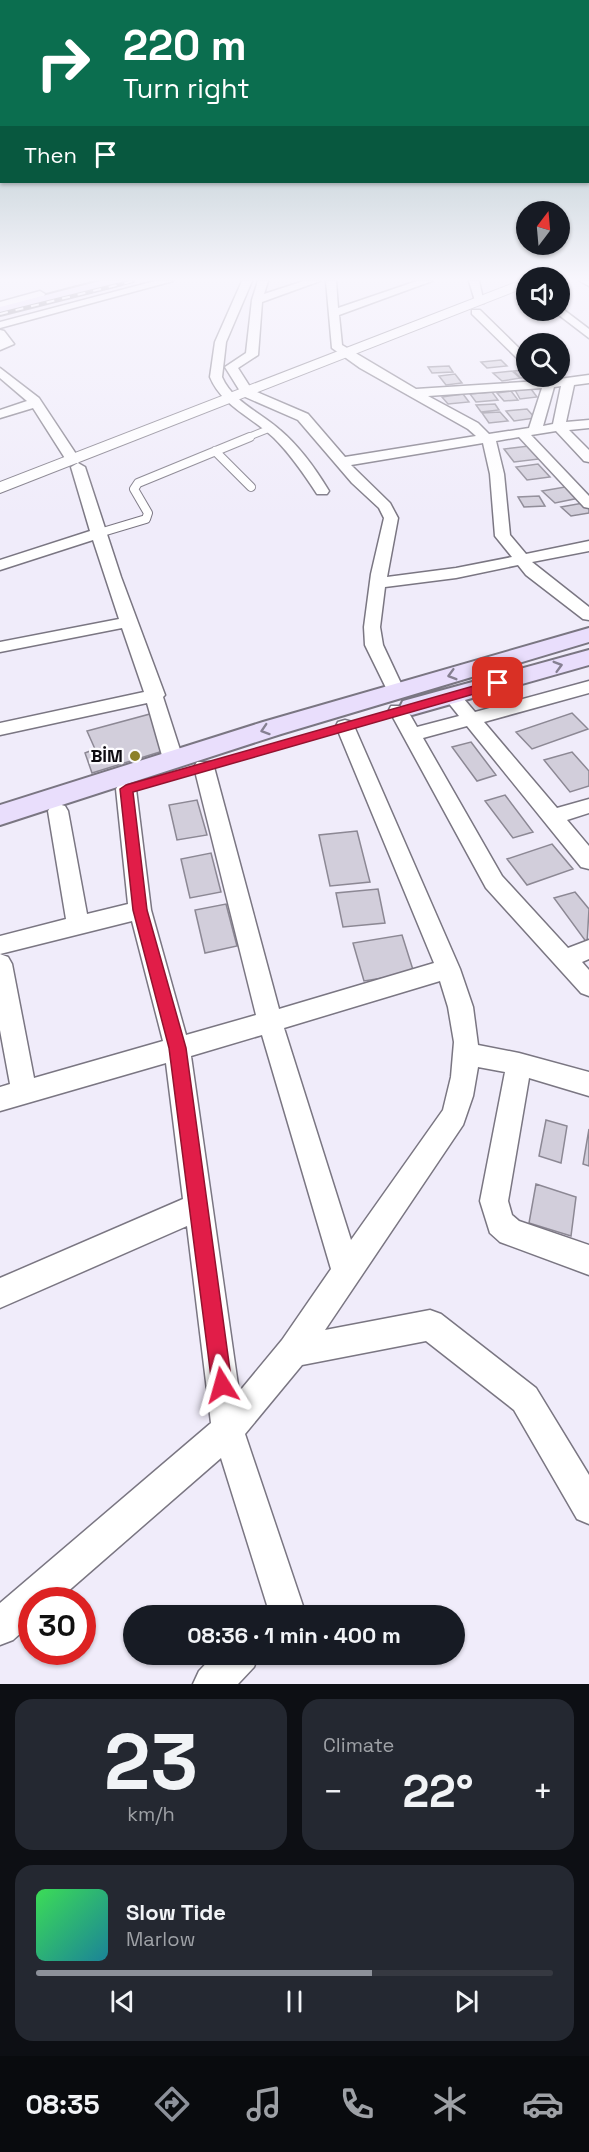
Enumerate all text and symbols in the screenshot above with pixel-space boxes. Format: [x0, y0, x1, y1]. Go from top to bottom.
text: 220 m [123, 19, 247, 72]
icon: right [24, 24, 102, 102]
text: Turn right [123, 71, 250, 106]
icon: arrive [89, 138, 122, 171]
text: Then [24, 141, 77, 169]
north arrow [516, 201, 570, 255]
map controls [516, 201, 570, 387]
button: sound [516, 267, 570, 321]
button: search [516, 333, 570, 387]
pin [472, 657, 523, 708]
one-way arrow [552, 661, 563, 673]
icon: arrive [481, 666, 514, 699]
one-way arrow [447, 668, 458, 680]
one-way arrow [260, 723, 271, 735]
place label: BİM [90, 744, 123, 767]
marker: BİM [128, 749, 142, 763]
position arrow [190, 1353, 254, 1417]
speed limit sign: 30 [18, 1587, 96, 1665]
text: 08:36 · 1 min · 400 m [187, 1621, 401, 1649]
text: 23 [104, 1712, 198, 1812]
text: Climate [323, 1732, 394, 1758]
text: 22° [402, 1763, 474, 1820]
text: − [323, 1771, 343, 1813]
text: + [533, 1771, 553, 1813]
text: km/h [127, 1801, 175, 1827]
text: Slow Tide [126, 1898, 226, 1926]
text: Marlow [126, 1926, 195, 1952]
icon: previous [106, 1985, 139, 2018]
icon: pause [278, 1985, 311, 2018]
icon: next [450, 1985, 483, 2018]
icon: directions [151, 2083, 193, 2125]
icon: music [243, 2083, 285, 2125]
icon: phone [336, 2083, 378, 2125]
icon: climate [429, 2083, 471, 2125]
icon: car [522, 2083, 564, 2125]
text: 08:35 [25, 2087, 100, 2122]

